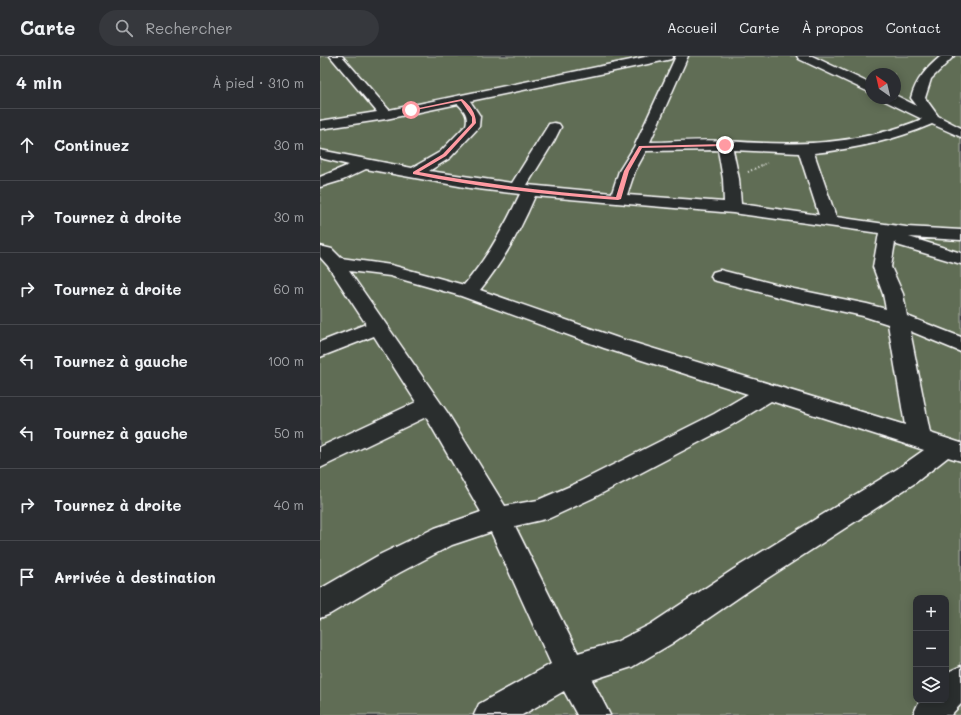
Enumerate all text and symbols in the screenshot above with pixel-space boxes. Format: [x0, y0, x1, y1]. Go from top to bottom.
search box [99, 10, 379, 46]
text: Carte [20, 15, 75, 40]
icon: search [113, 17, 135, 39]
text: Rechercher [145, 18, 233, 38]
text: Accueil [667, 18, 717, 37]
text: Carte [739, 18, 780, 37]
text: À propos [802, 18, 864, 37]
text: Contact [886, 18, 941, 37]
north arrow [865, 68, 901, 104]
text: 4 min [16, 71, 62, 93]
text: À pied · 310 m [213, 74, 304, 91]
route start [402, 101, 420, 119]
icon: ahead [16, 134, 38, 156]
text: Continuez [54, 135, 129, 155]
text: 30 m [274, 136, 304, 153]
route end [716, 136, 734, 154]
icon: right [16, 206, 38, 228]
text: Tournez à droite [54, 207, 182, 227]
text: 30 m [274, 208, 304, 225]
icon: right [16, 278, 38, 300]
text: Tournez à droite [54, 279, 182, 299]
text: 60 m [274, 280, 304, 297]
icon: left [16, 350, 38, 372]
text: Tournez à gauche [54, 351, 188, 371]
text: 100 m [268, 352, 304, 369]
icon: left [16, 422, 38, 444]
text: Tournez à gauche [54, 423, 188, 443]
text: 50 m [274, 424, 304, 441]
icon: right [16, 494, 38, 516]
text: Tournez à droite [54, 495, 182, 515]
text: 40 m [274, 496, 304, 513]
icon: arrive [16, 566, 38, 588]
text: Arrivée à destination [54, 567, 216, 587]
map controls [913, 595, 949, 703]
button: + [913, 595, 949, 631]
button: − [913, 631, 949, 667]
button: layers [913, 667, 949, 703]

